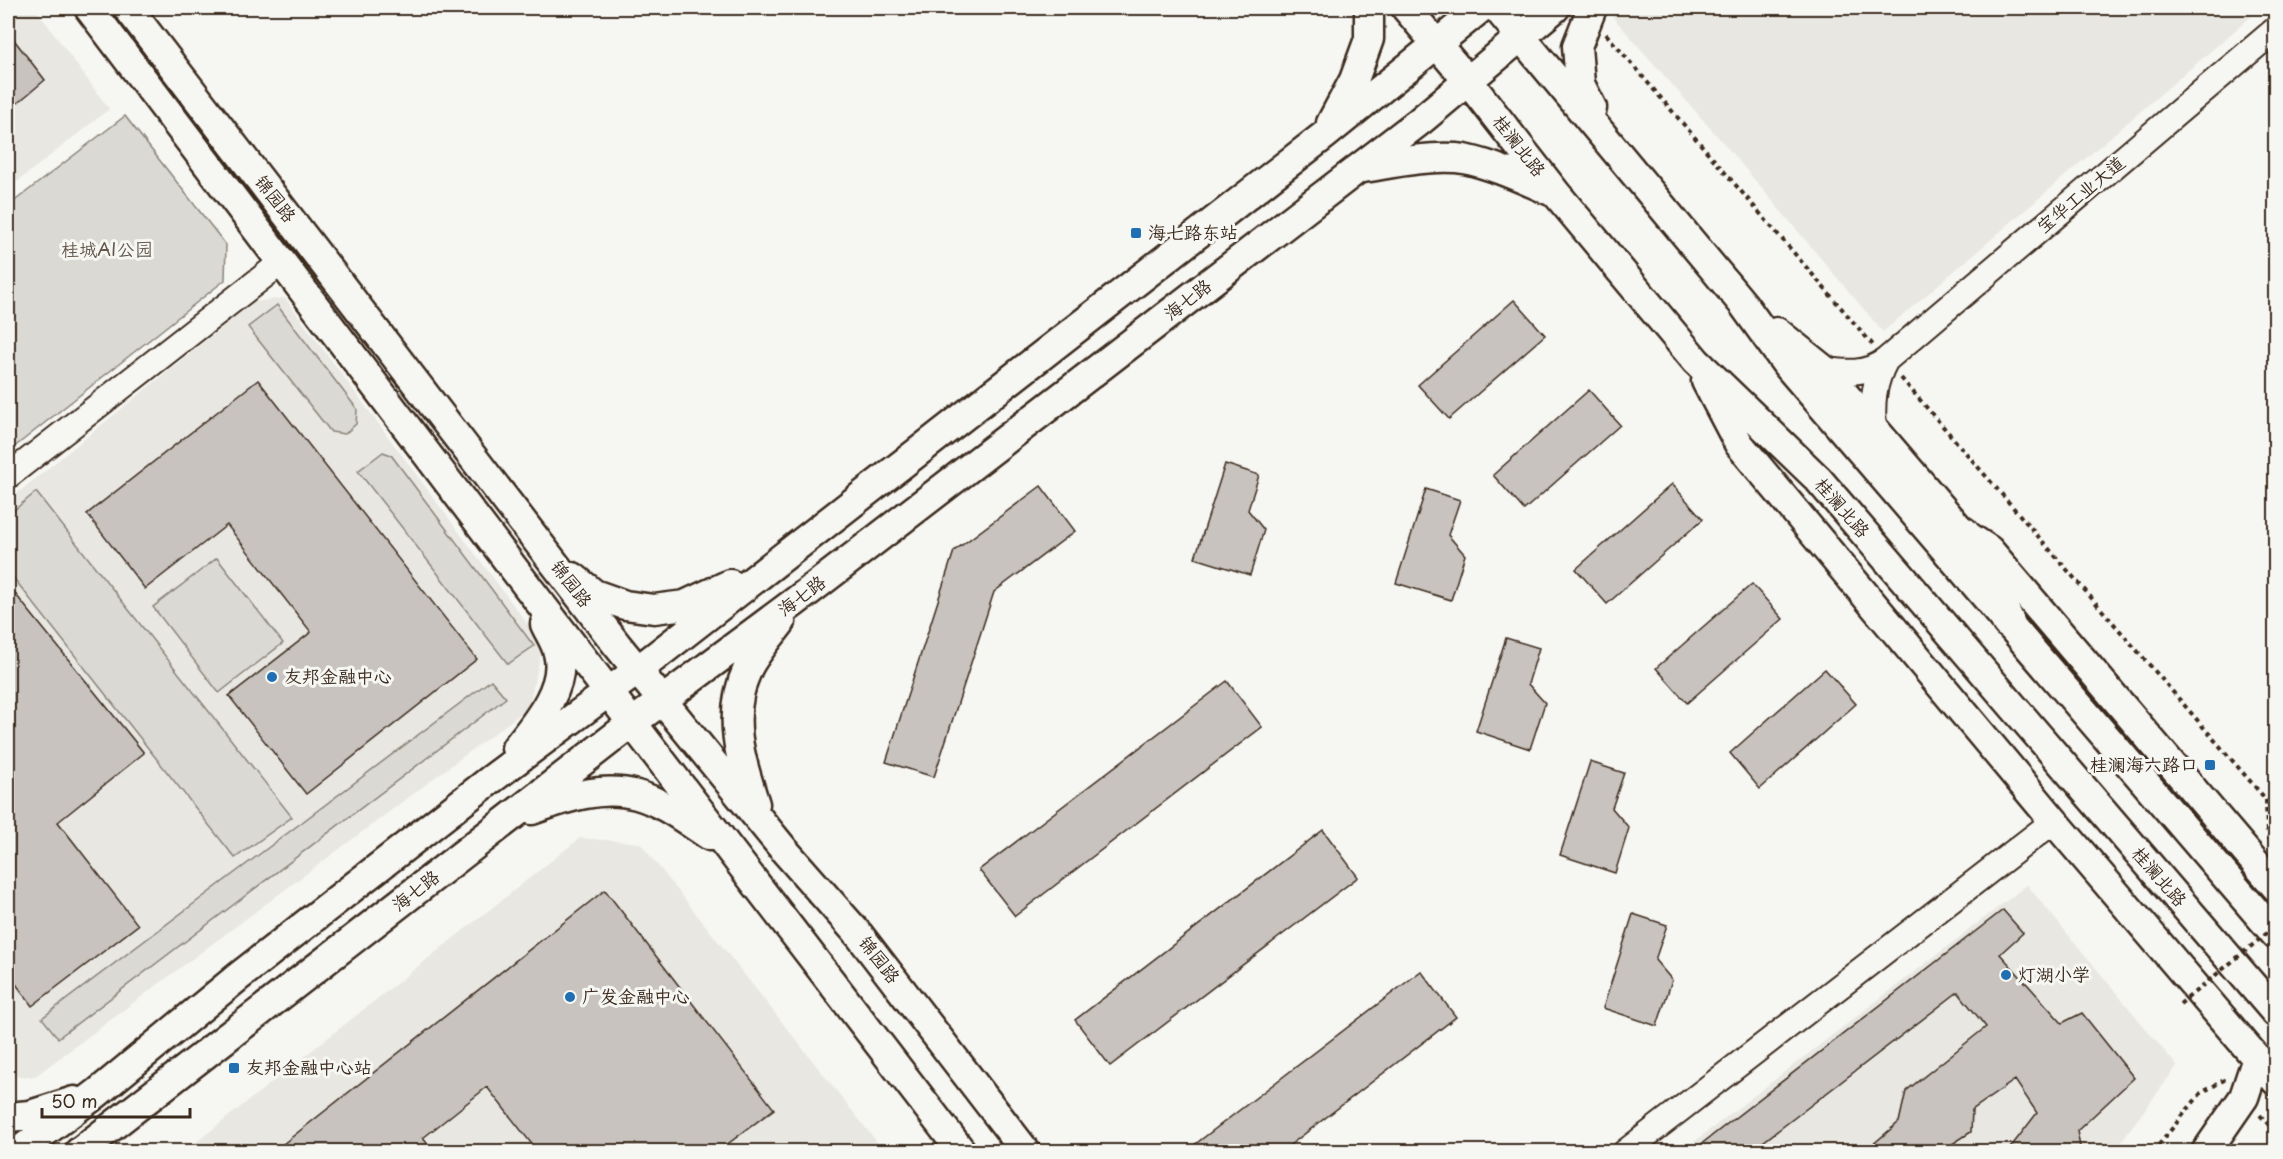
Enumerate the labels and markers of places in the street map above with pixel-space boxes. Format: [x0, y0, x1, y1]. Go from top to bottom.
place label: 海七路东站 [1148, 218, 1238, 245]
marker: 海七路东站 [1129, 226, 1143, 240]
place label: 友邦金融中心 [284, 662, 392, 689]
marker: 友邦金融中心 [265, 670, 279, 684]
place label: 桂澜海六路口 [2090, 750, 2198, 777]
marker: 桂澜海六路口 [2203, 758, 2217, 772]
place label: 灯湖小学 [2018, 960, 2090, 987]
marker: 灯湖小学 [1999, 968, 2013, 982]
place label: 广发金融中心 [582, 982, 690, 1009]
marker: 广发金融中心 [563, 990, 577, 1004]
place label: 友邦金融中心站 [246, 1053, 372, 1080]
marker: 友邦金融中心站 [227, 1061, 241, 1075]

